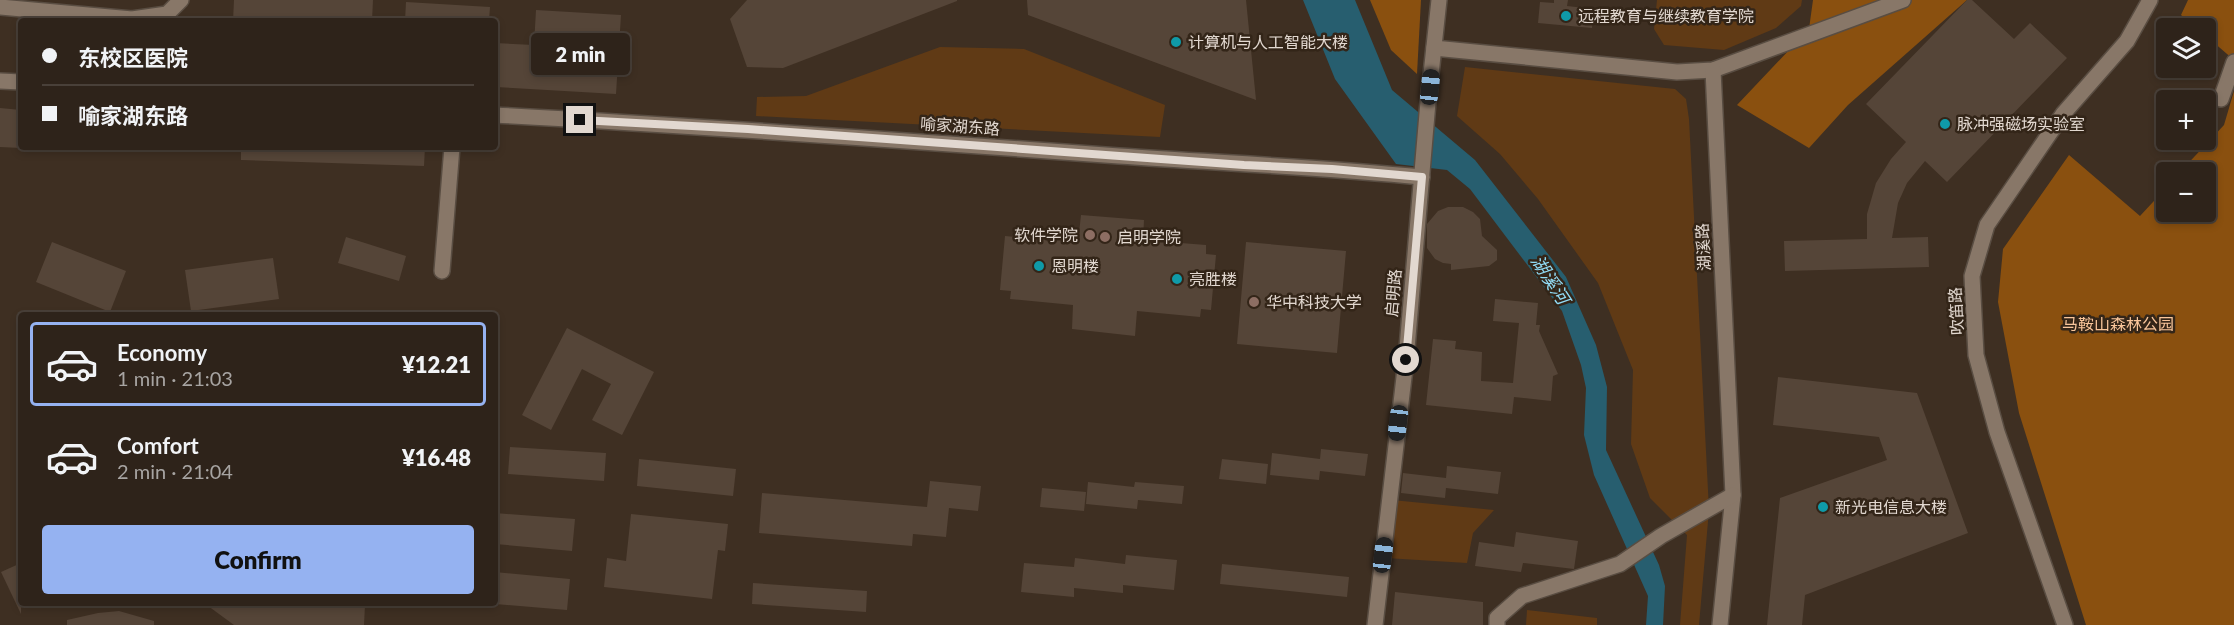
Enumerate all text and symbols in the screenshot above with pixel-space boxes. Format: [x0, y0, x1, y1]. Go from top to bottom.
place label: 远程教育与继续教育学院 [1578, 6, 1754, 25]
marker: 远程教育与继续教育学院 [1559, 9, 1573, 23]
map controls [2156, 18, 2216, 222]
button: layers [2156, 18, 2216, 78]
place label: 计算机与人工智能大楼 [1188, 32, 1348, 51]
callout: 2 min [530, 33, 630, 75]
marker: 计算机与人工智能大楼 [1169, 35, 1183, 49]
text: 2 min [556, 42, 605, 66]
text: 东校区医院 [78, 44, 188, 71]
car [1419, 68, 1441, 106]
button: + [2156, 90, 2216, 150]
text: 喻家湖东路 [78, 102, 188, 129]
route end [566, 106, 593, 133]
street label: 喻家湖东路 [919, 113, 1001, 138]
place label: 脉冲强磁场实验室 [1957, 114, 2085, 133]
marker: 脉冲强磁场实验室 [1938, 117, 1952, 131]
button: − [2156, 162, 2216, 222]
street label: 湖溪路 [1692, 223, 1713, 271]
place label: 软件学院 [1014, 225, 1078, 244]
place label: 启明学院 [1117, 227, 1181, 246]
marker: 软件学院 [1083, 228, 1097, 242]
marker: 启明学院 [1098, 230, 1112, 244]
water label: 湖溪河 [1527, 251, 1576, 311]
place label: 恩明楼 [1051, 256, 1099, 275]
marker: 恩明楼 [1032, 259, 1046, 273]
street label: 启明路 [1381, 268, 1404, 318]
place label: 亮胜楼 [1189, 269, 1237, 288]
marker: 亮胜楼 [1170, 272, 1184, 286]
street label: 吹笛路 [1945, 287, 1966, 335]
place label: 华中科技大学 [1266, 292, 1362, 311]
marker: 华中科技大学 [1247, 295, 1261, 309]
park label: 马鞍山森林公园 [2062, 314, 2174, 333]
icon: car [45, 337, 99, 391]
text: Economy [117, 339, 207, 366]
route start [1392, 346, 1419, 373]
text: ¥12.21 [402, 351, 471, 378]
text: 1 min · 21:03 [117, 366, 233, 390]
car [1387, 404, 1409, 442]
icon: car [45, 430, 99, 484]
text: Comfort [117, 432, 199, 459]
text: ¥16.48 [402, 444, 471, 471]
text: 2 min · 21:04 [117, 459, 233, 483]
place label: 新光电信息大楼 [1835, 497, 1947, 516]
marker: 新光电信息大楼 [1816, 500, 1830, 514]
button: Confirm [42, 525, 474, 594]
car [1372, 536, 1394, 574]

